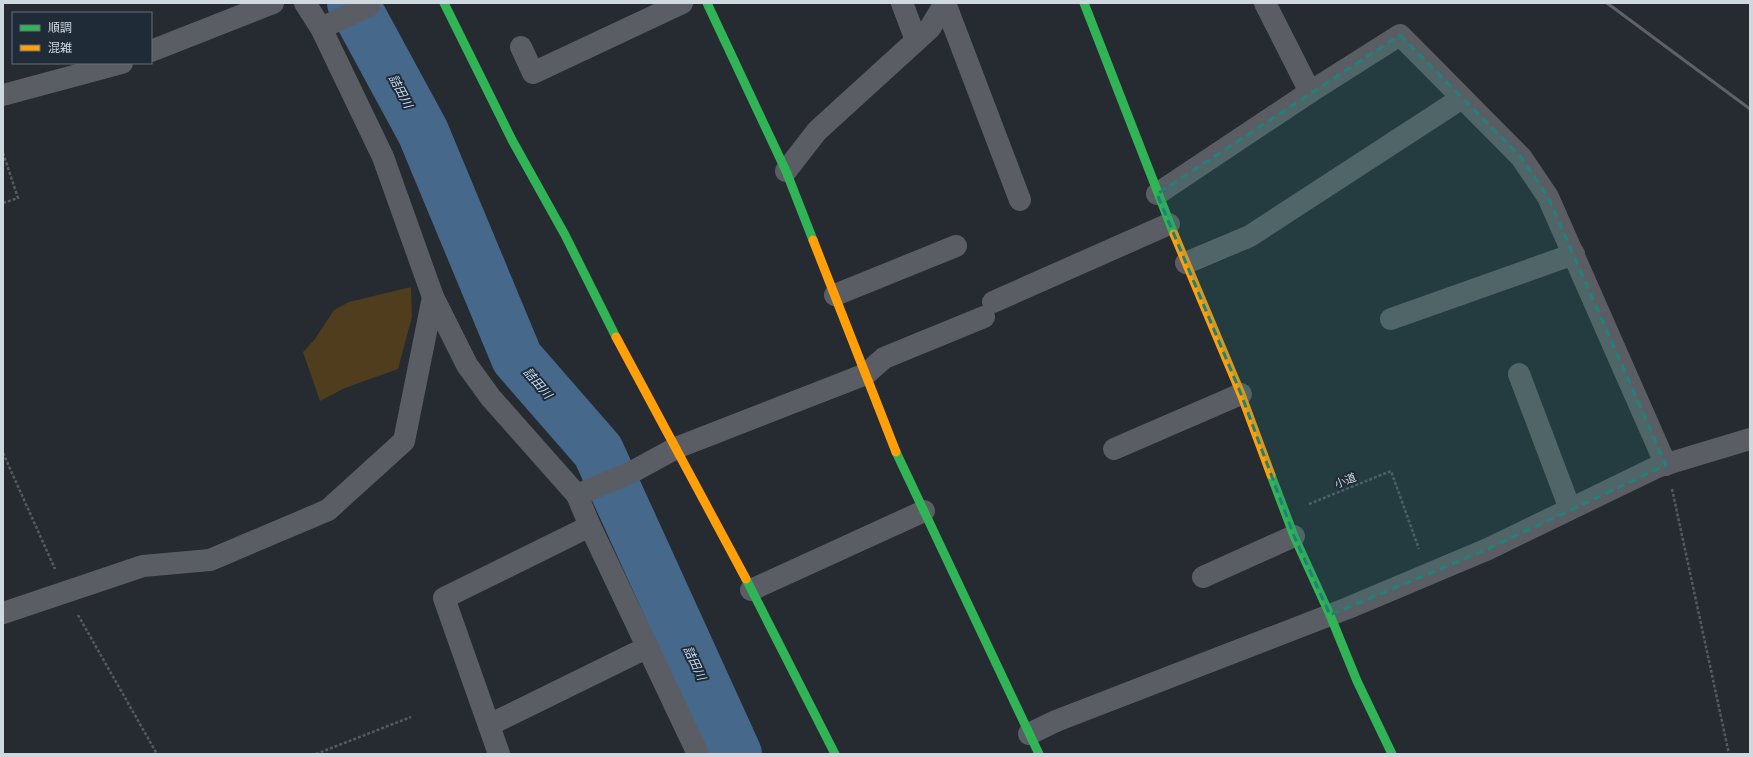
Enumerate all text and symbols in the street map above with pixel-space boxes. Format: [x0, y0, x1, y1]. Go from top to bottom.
legend [12, 12, 152, 64]
text: 順調 [48, 19, 72, 36]
text: 混雑 [48, 39, 72, 56]
water label: 詰田川 [385, 71, 418, 113]
water label: 詰田川 [520, 364, 558, 404]
street label: 小道 [1332, 469, 1358, 491]
water label: 詰田川 [680, 643, 711, 685]

